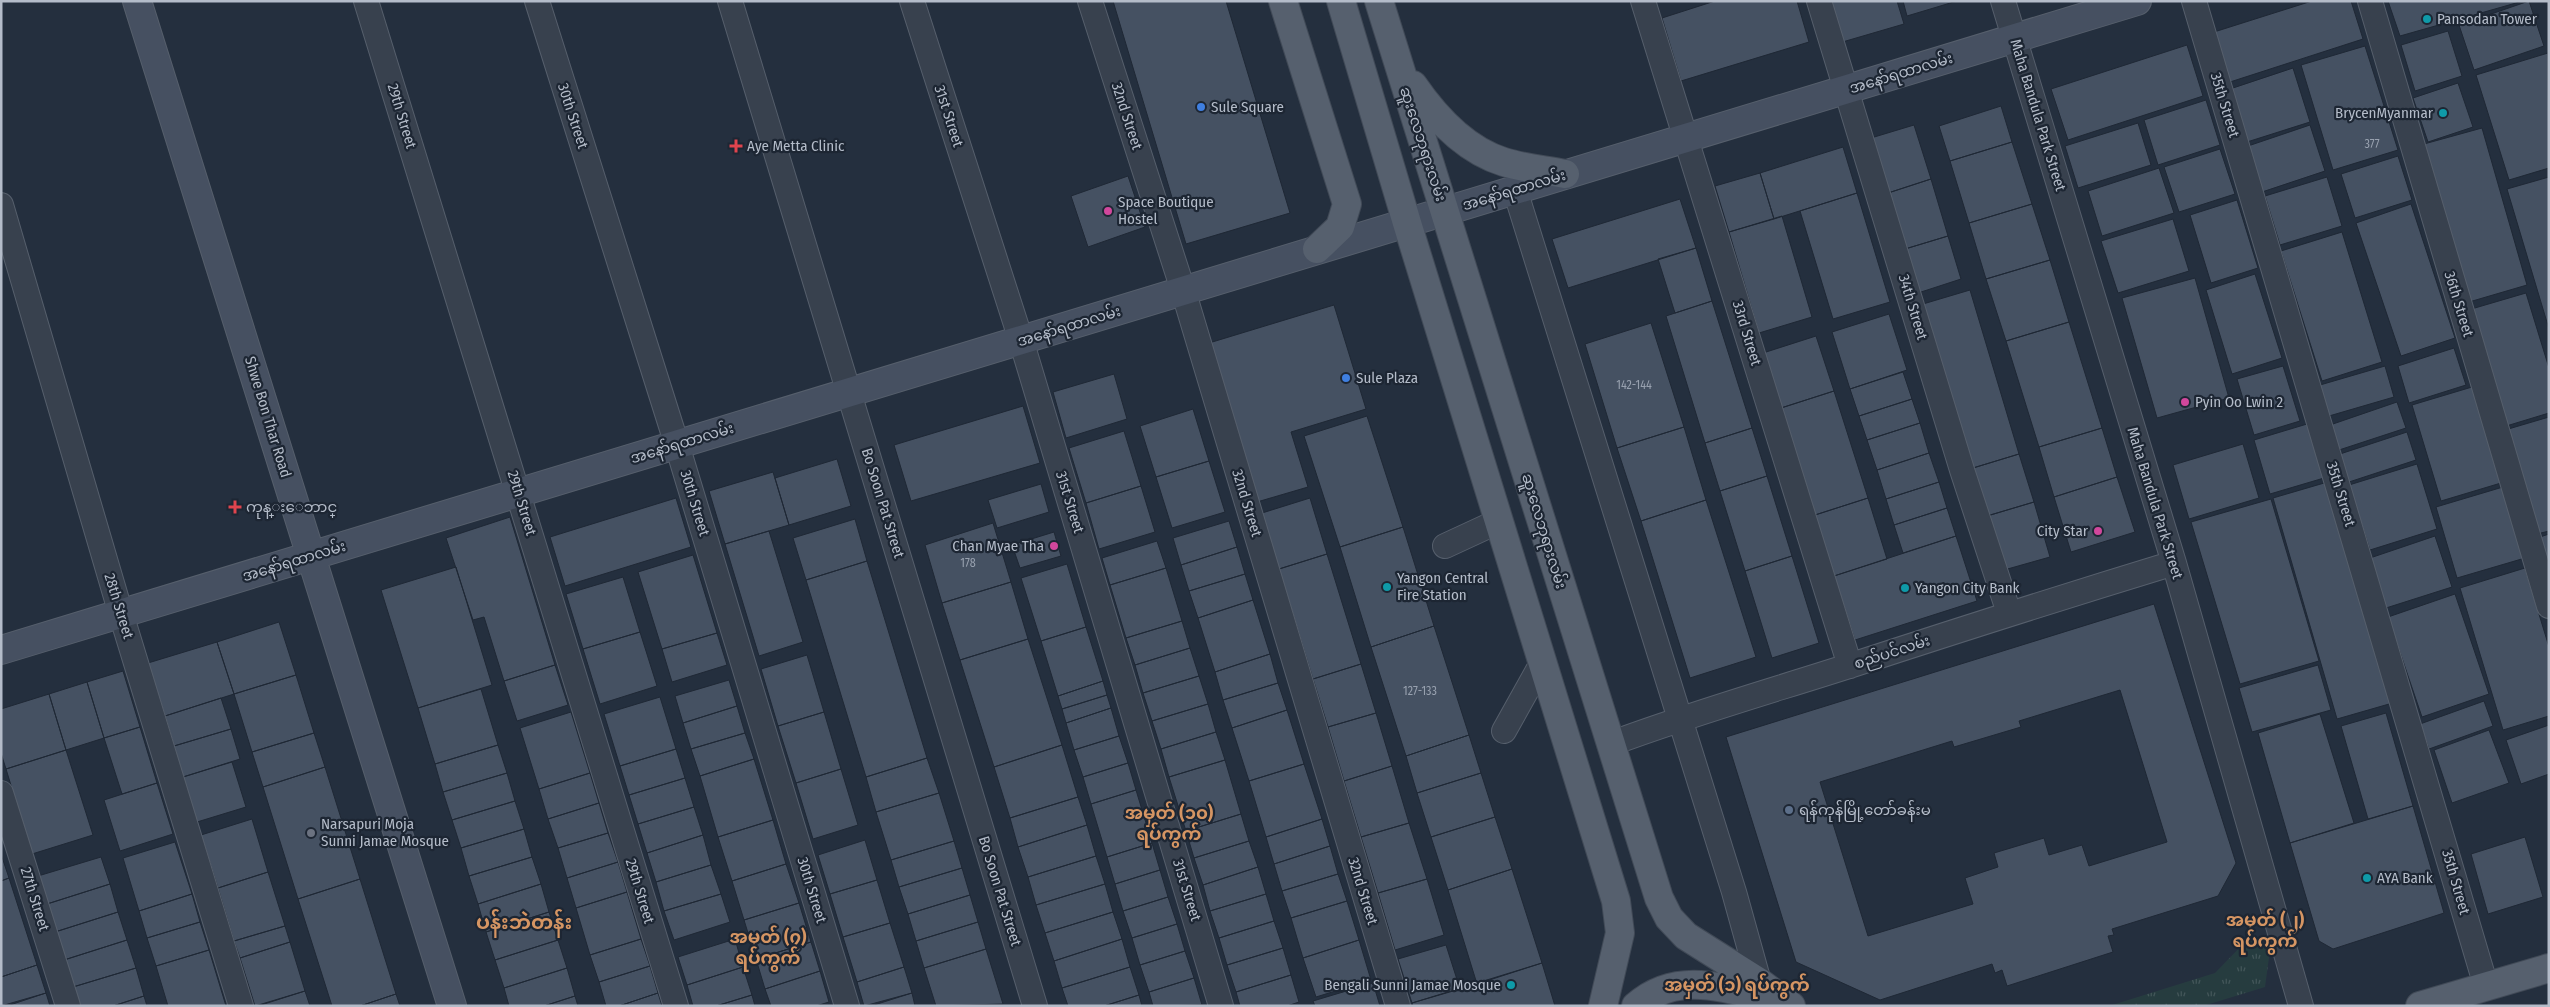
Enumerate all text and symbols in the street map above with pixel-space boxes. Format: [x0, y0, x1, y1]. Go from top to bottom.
place label: Pansodan Tower [2437, 10, 2538, 28]
marker: Pansodan Tower [2421, 13, 2433, 25]
street label: Maha Bandula Park Street [2006, 37, 2070, 193]
street label: အနော်ရထာလမ်း [1847, 48, 1956, 100]
street label: 35th Street [2207, 70, 2243, 140]
street label: 32nd Street [1108, 80, 1146, 152]
street label: 29th Street [384, 81, 420, 151]
street label: 30th Street [554, 81, 592, 151]
street label: 31st Street [931, 83, 967, 149]
street label: ဆူးလေဘုရားလမ်း [1393, 84, 1451, 205]
place label: Sule Square [1211, 98, 1284, 116]
marker: Sule Square [1195, 101, 1207, 113]
place label: BrycenMyanmar [2335, 104, 2434, 122]
marker: BrycenMyanmar [2437, 107, 2449, 119]
place label: Aye Metta Clinic [747, 137, 845, 155]
house number: 377 [2364, 137, 2380, 151]
marker: Aye Metta Clinic [729, 139, 743, 153]
street label: အနော်ရထာလမ်း [1460, 165, 1569, 217]
place label: Space Boutique Hostel [1118, 193, 1214, 228]
marker: Space Boutique Hostel [1102, 205, 1114, 217]
street label: 36th Street [2441, 269, 2477, 339]
street label: 34th Street [1895, 272, 1931, 342]
street label: 33rd Street [1729, 298, 1765, 368]
street label: အနော်ရထာလမ်း [1015, 301, 1124, 353]
street label: Shwe Bon Thar Road [241, 354, 295, 480]
place label: Sule Plaza [1356, 369, 1418, 387]
marker: Sule Plaza [1340, 372, 1352, 384]
house number: 142-144 [1616, 378, 1652, 392]
place label: Pyin Oo Lwin 2 [2195, 393, 2284, 411]
marker: Pyin Oo Lwin 2 [2179, 396, 2191, 408]
street label: အနော်ရထာလမ်း [628, 418, 737, 470]
street label: Maha Bandula Park Street [2123, 425, 2187, 581]
street label: Bo Soon Pat Street [858, 446, 908, 560]
street label: 35th Street [2323, 459, 2359, 529]
street label: 32nd Street [1228, 467, 1266, 539]
street label: 29th Street [504, 468, 540, 538]
street label: 30th Street [676, 468, 714, 538]
street label: 31st Street [1052, 469, 1088, 535]
street label: ဆူးလေဘုရားလမ်း [1515, 471, 1571, 592]
place label: ကုန္းေဘာင္ [246, 498, 337, 519]
marker: ကုန္းေဘာင္ [228, 500, 242, 514]
place label: City Star [2037, 522, 2089, 540]
marker: City Star [2092, 525, 2104, 537]
street label: အနော်ရထာလမ်း [240, 536, 349, 588]
place label: Chan Myae Tha [952, 537, 1044, 555]
marker: Chan Myae Tha [1048, 540, 1060, 552]
house number: 178 [960, 556, 976, 570]
place label: Yangon Central Fire Station [1397, 569, 1488, 604]
street label: 28th Street [101, 571, 137, 641]
place label: Yangon City Bank [1915, 579, 2020, 597]
marker: Yangon Central Fire Station [1381, 581, 1393, 593]
marker: Yangon City Bank [1899, 582, 1911, 594]
street label: စည်ပင်လမ်း [1851, 630, 1933, 676]
house number: 127-133 [1403, 684, 1437, 698]
place label: ရန်ကုန်မြို့တော်ခန်းမ [1799, 800, 1931, 822]
district label: အမှတ် (၁၀) ရပ်ကွက် [1125, 801, 1214, 848]
marker: ရန်ကုန်မြို့တော်ခန်းမ [1783, 804, 1795, 816]
place label: Narsapuri Moja Sunni Jamae Mosque [321, 815, 449, 850]
marker: Narsapuri Moja Sunni Jamae Mosque [305, 827, 317, 839]
street label: Bo Soon Pat Street [975, 834, 1025, 948]
street label: 35th Street [2438, 847, 2474, 917]
street label: 30th Street [793, 855, 831, 925]
street label: 32nd Street [1344, 855, 1382, 927]
street label: 29th Street [622, 856, 658, 926]
street label: 31st Street [1169, 857, 1205, 923]
street label: 27th Street [17, 865, 53, 933]
place label: AYA Bank [2377, 869, 2433, 887]
marker: AYA Bank [2361, 872, 2373, 884]
district label: အမှတ် (၂) ရပ်ကွက် [2226, 908, 2305, 955]
district label: ပန်းဘဲတန်း [476, 909, 572, 938]
district label: အမှတ် (၇) ရပ်ကွက် [730, 925, 807, 972]
district label: အမှတ် (၁) ရပ်ကွက် [1664, 973, 1810, 999]
place label: Bengali Sunni Jamae Mosque [1324, 976, 1501, 994]
marker: Bengali Sunni Jamae Mosque [1505, 979, 1517, 991]

